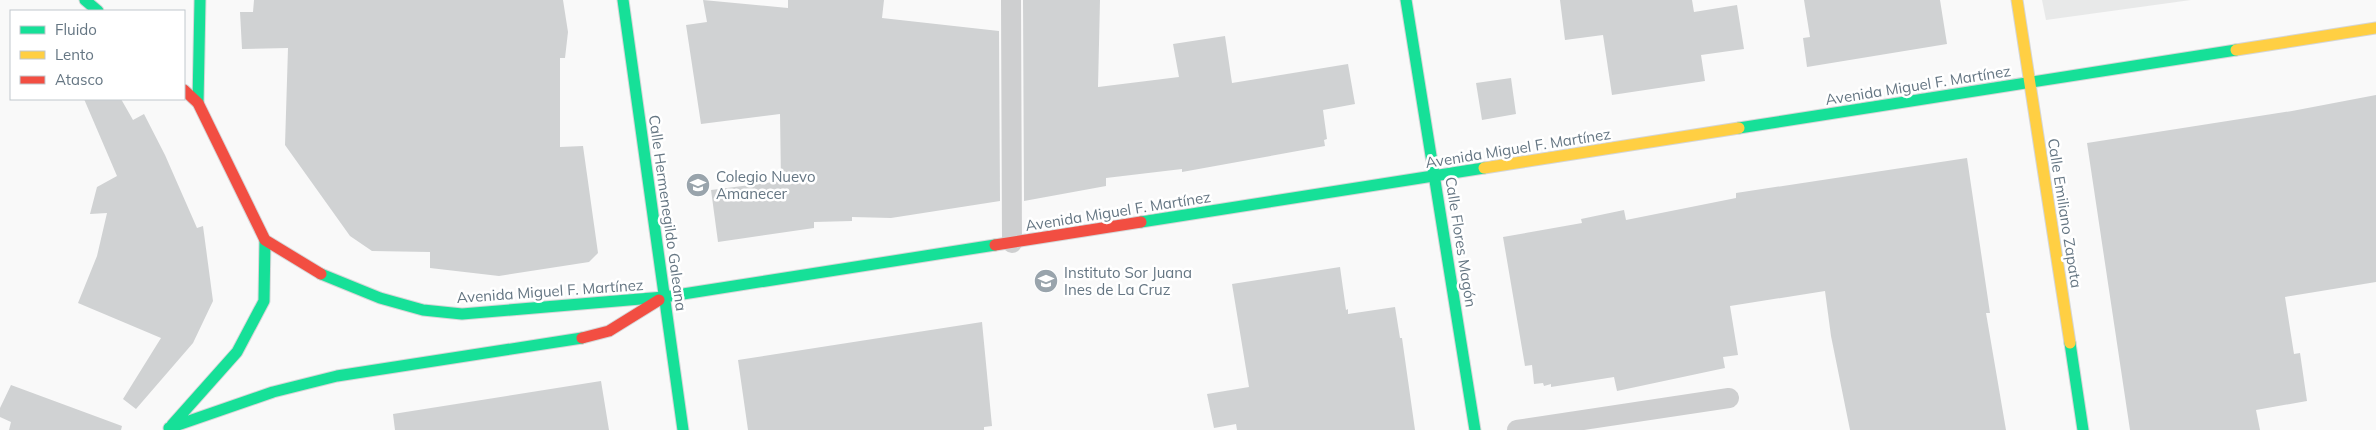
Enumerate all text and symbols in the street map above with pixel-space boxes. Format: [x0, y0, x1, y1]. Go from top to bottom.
legend [10, 10, 185, 100]
text: Fluido [55, 20, 97, 39]
text: Lento [55, 45, 94, 64]
street label: Avenida Miguel F. Martínez [1824, 61, 2012, 109]
text: Atasco [55, 70, 103, 89]
street label: Calle Hermenegildo Galeana [645, 114, 691, 312]
street label: Avenida Miguel F. Martínez [1424, 124, 1612, 172]
street label: Calle Emiliano Zapata [2044, 137, 2086, 289]
place label: Colegio Nuevo Amanecer [716, 167, 815, 203]
school or university icon: Colegio Nuevo Amanecer [685, 172, 711, 198]
street label: Calle Flores Magón [1441, 175, 1481, 309]
street label: Avenida Miguel F. Martínez [1024, 187, 1212, 235]
place label: Instituto Sor Juana Ines de La Cruz [1064, 263, 1192, 299]
school or university icon: Instituto Sor Juana Ines de La Cruz [1033, 268, 1059, 294]
street label: Avenida Miguel F. Martínez [456, 275, 644, 307]

